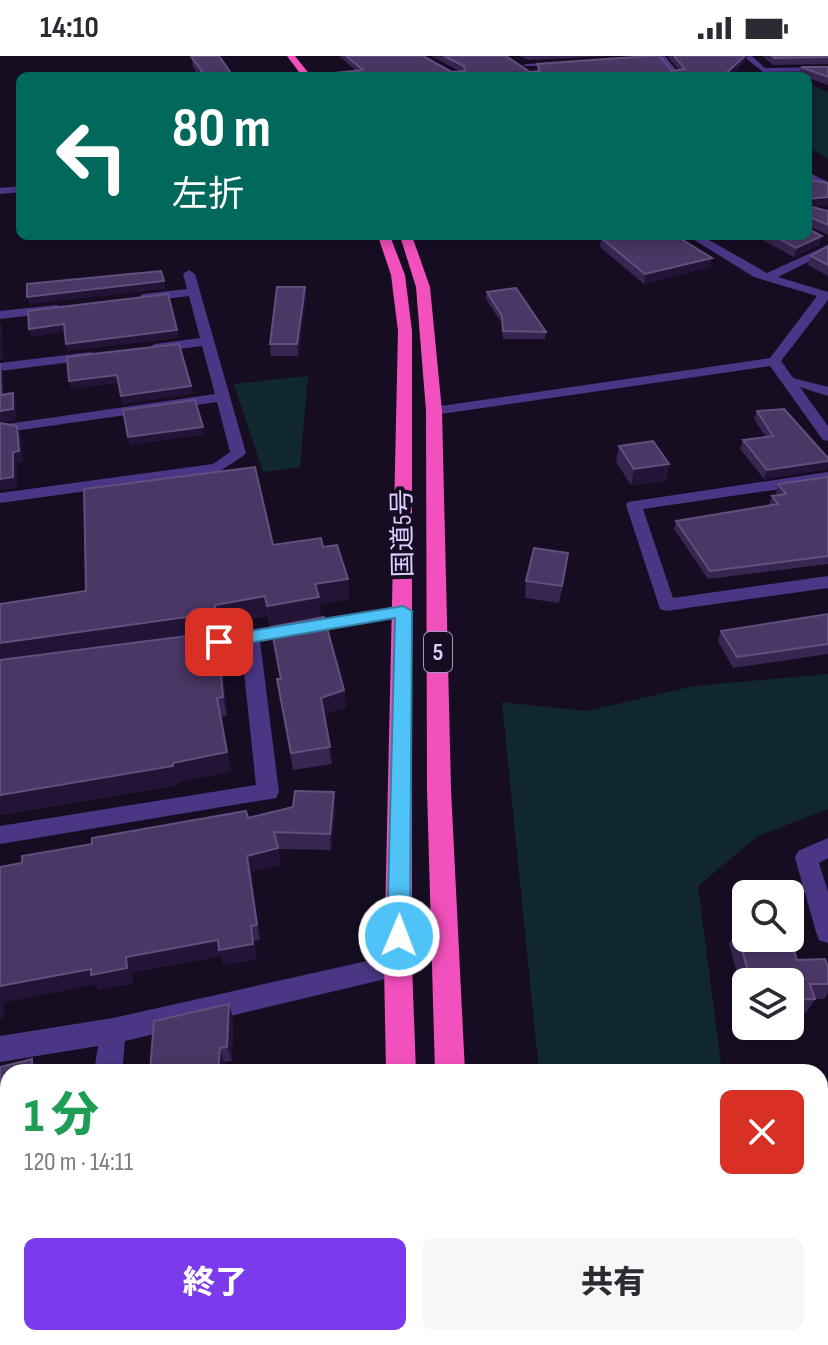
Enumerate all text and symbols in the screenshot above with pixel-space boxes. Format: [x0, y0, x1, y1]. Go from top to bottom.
text: 14:10 [40, 10, 99, 46]
text: 80 m [172, 96, 271, 163]
icon: left [40, 104, 144, 208]
text: 左折 [172, 174, 244, 217]
street label: 国道5号 [387, 488, 420, 577]
pin [185, 608, 253, 676]
icon: arrive [197, 620, 241, 664]
road number: 5 [424, 632, 452, 672]
map controls [732, 880, 804, 1040]
button: search [732, 880, 804, 952]
position arrow [357, 894, 441, 978]
button: layers [732, 968, 804, 1040]
text: 1 分 [24, 1088, 99, 1145]
button: close [720, 1090, 804, 1174]
text: 120 m · 14:11 [24, 1147, 133, 1178]
button: 終了 [24, 1238, 406, 1330]
button: 共有 [422, 1238, 804, 1330]

